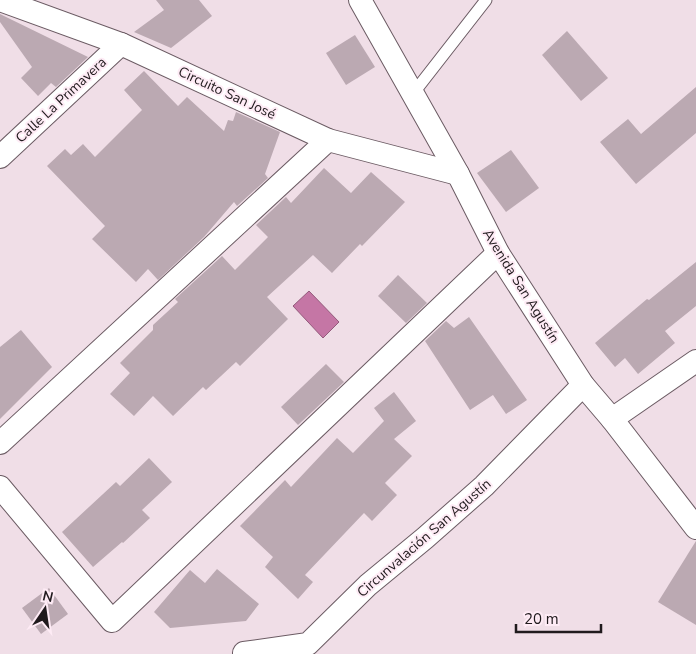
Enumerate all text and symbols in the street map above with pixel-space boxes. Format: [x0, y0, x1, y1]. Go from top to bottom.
street label: Calle La Primavera [11, 53, 111, 147]
street label: Circuito San José [175, 62, 279, 124]
street label: Avenida San Agustín [478, 225, 564, 347]
street label: Circunvalación San Agustín [353, 475, 495, 601]
north arrow [20, 584, 70, 634]
text: N [41, 586, 55, 607]
scale bar [516, 602, 601, 634]
text: 20 m [524, 609, 559, 629]

